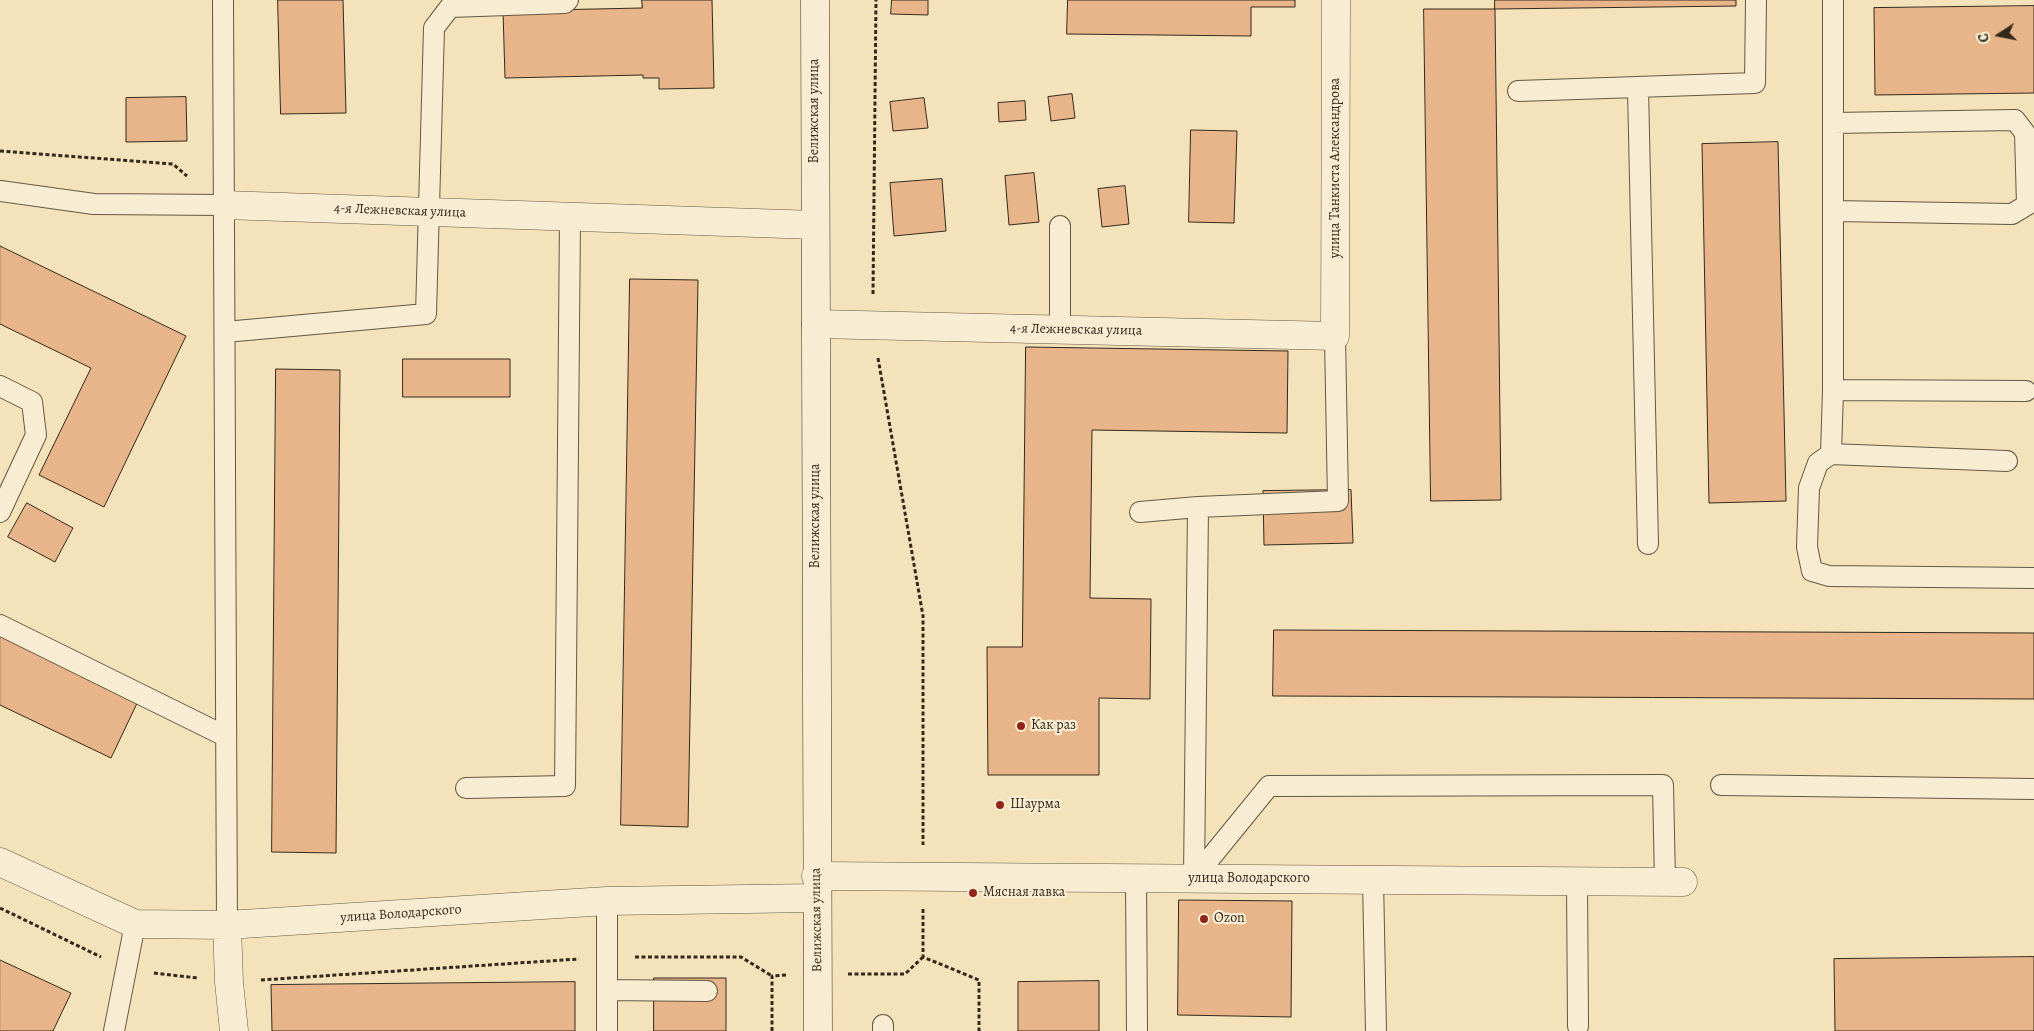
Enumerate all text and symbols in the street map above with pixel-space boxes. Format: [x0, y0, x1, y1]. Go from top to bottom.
north arrow [1974, 10, 2024, 60]
text: С [1974, 32, 1994, 44]
street label: Велижская улица [807, 59, 823, 163]
street label: улица Танкиста Александрова [1328, 78, 1344, 258]
street label: 4-я Лежневская улица [334, 200, 466, 222]
street label: 4-я Лежневская улица [1010, 320, 1142, 340]
street label: Велижская улица [808, 464, 824, 568]
place label: Как раз [1031, 718, 1076, 734]
marker: Как раз [1015, 720, 1027, 732]
place label: Шаурма [1010, 797, 1060, 813]
marker: Шаурма [994, 799, 1006, 811]
street label: Велижская улица [808, 867, 826, 973]
street label: улица Володарского [1188, 871, 1310, 887]
place label: Мясная лавка [983, 885, 1065, 901]
marker: Мясная лавка [967, 887, 979, 899]
street label: улица Володарского [340, 901, 462, 927]
place label: Ozon [1214, 911, 1245, 927]
marker: Ozon [1198, 913, 1210, 925]

